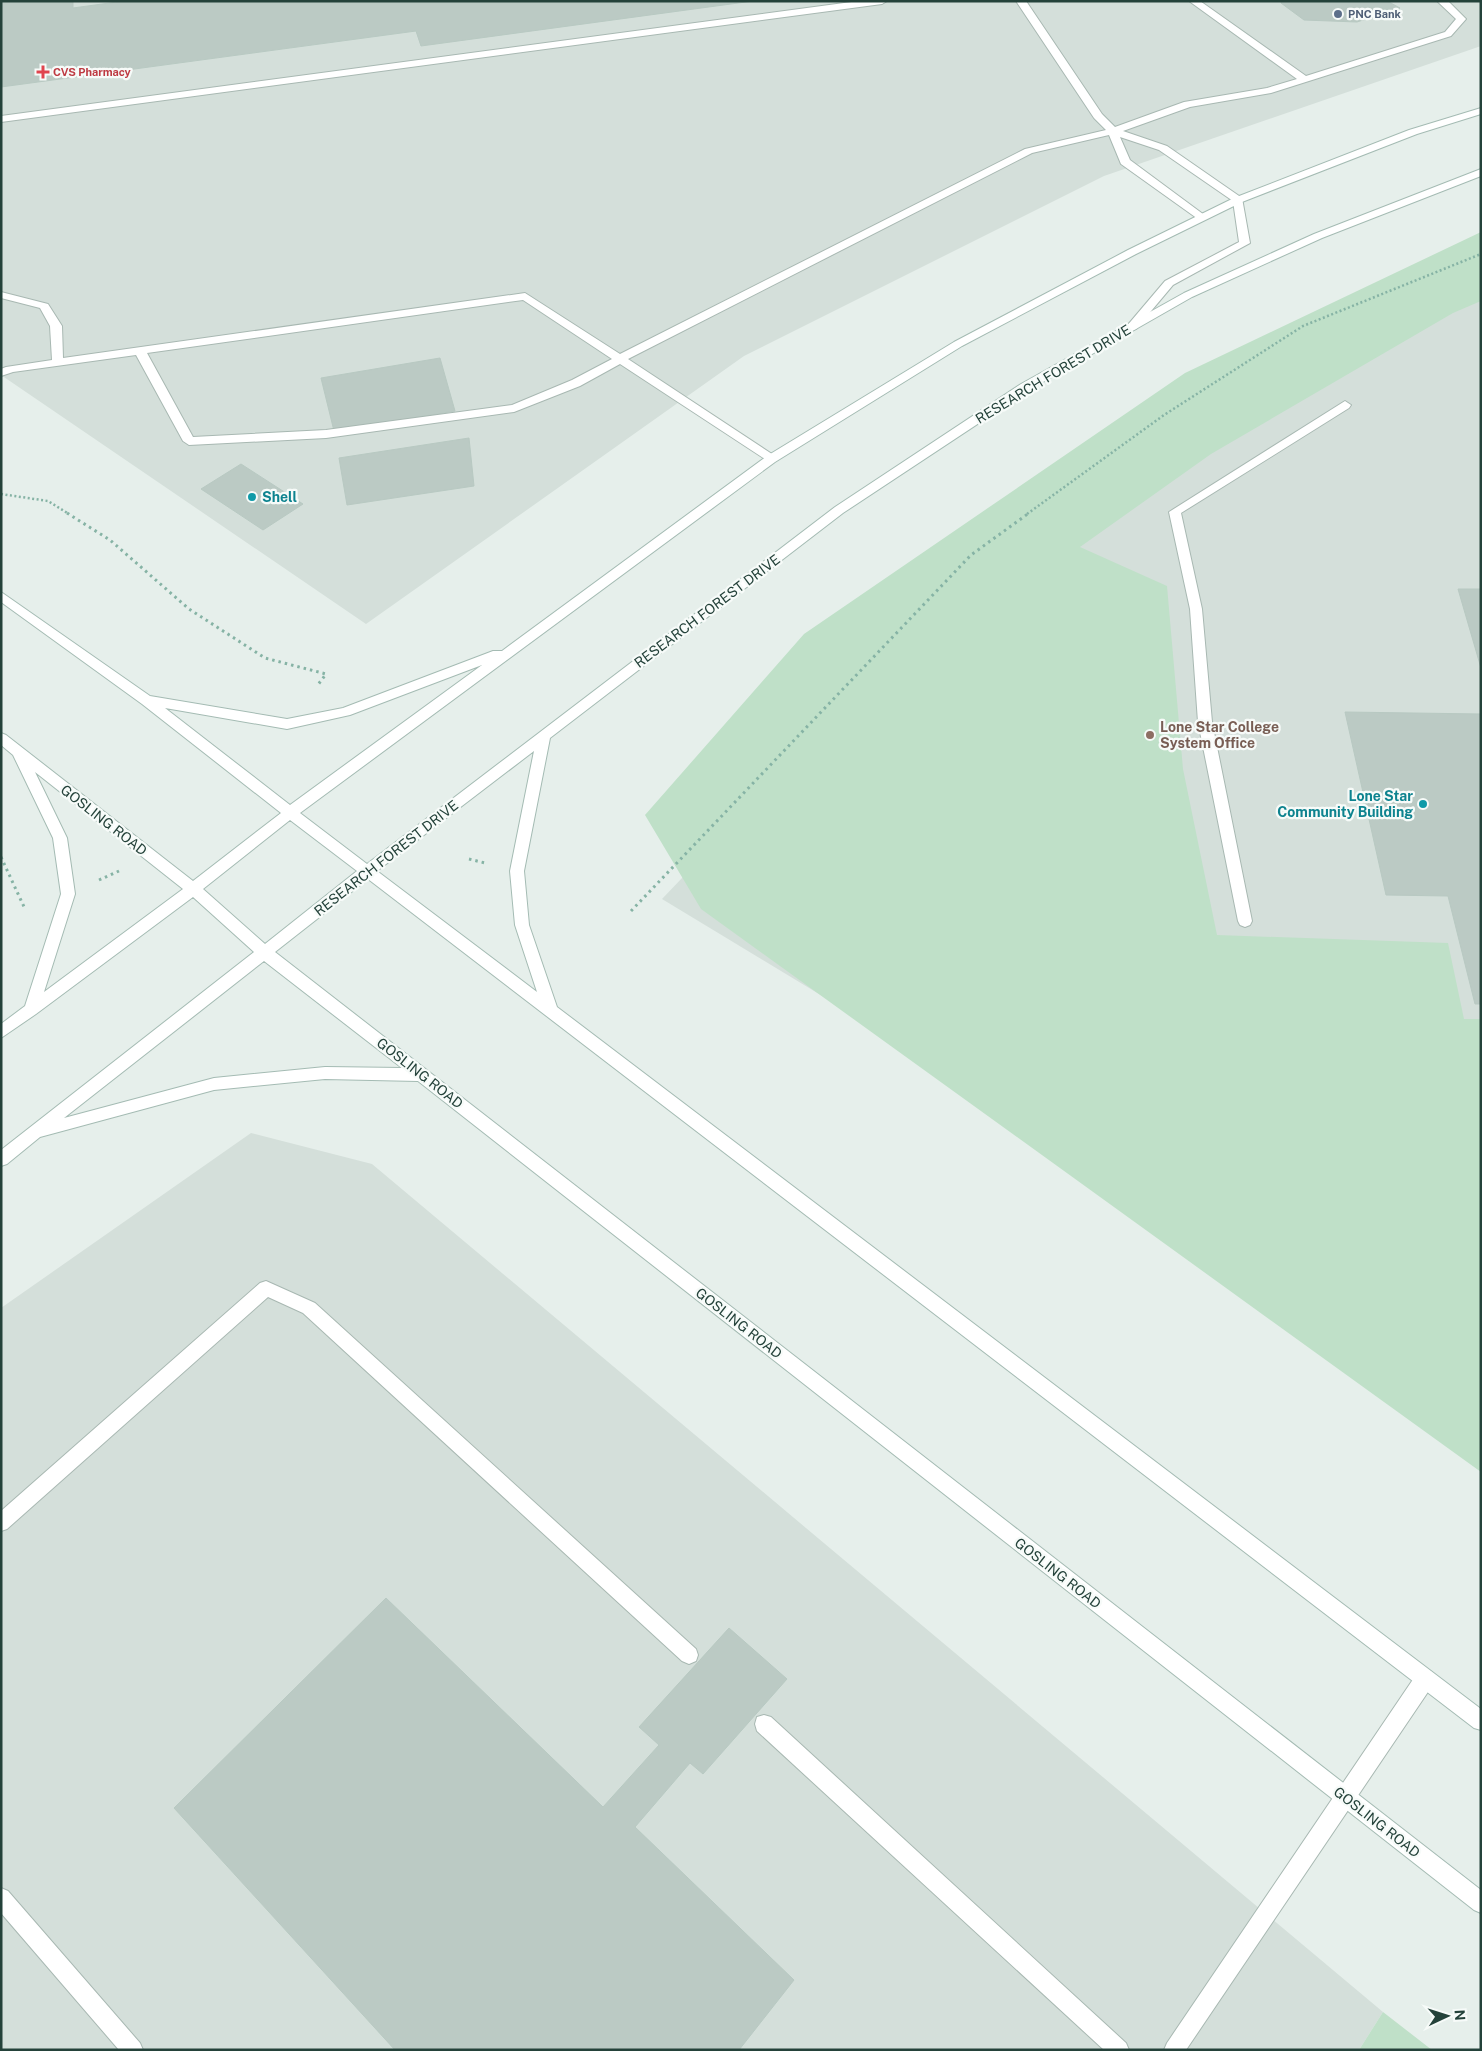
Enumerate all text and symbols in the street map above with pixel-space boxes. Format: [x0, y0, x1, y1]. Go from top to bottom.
marker: PNC Bank [1332, 8, 1344, 20]
place label: PNC Bank [1348, 8, 1401, 20]
marker: CVS Pharmacy [37, 66, 49, 78]
place label: CVS Pharmacy [53, 66, 132, 78]
street label: RESEARCH FOREST DRIVE [973, 321, 1133, 427]
place label: Shell [262, 489, 297, 505]
marker: Shell [246, 491, 258, 503]
street label: RESEARCH FOREST DRIVE [631, 551, 783, 671]
place label: Lone Star College System Office [1160, 719, 1279, 751]
marker: Lone Star College System Office [1144, 729, 1156, 741]
street label: GOSLING ROAD [58, 781, 150, 859]
place label: Lone Star Community Building [1277, 788, 1413, 820]
street label: RESEARCH FOREST DRIVE [311, 797, 461, 919]
marker: Lone Star Community Building [1417, 798, 1429, 810]
street label: GOSLING ROAD [374, 1034, 466, 1112]
street label: GOSLING ROAD [693, 1284, 785, 1362]
street label: GOSLING ROAD [1012, 1534, 1104, 1612]
street label: GOSLING ROAD [1331, 1783, 1423, 1861]
north arrow [1422, 1991, 1472, 2041]
text: N [1452, 2009, 1468, 2021]

